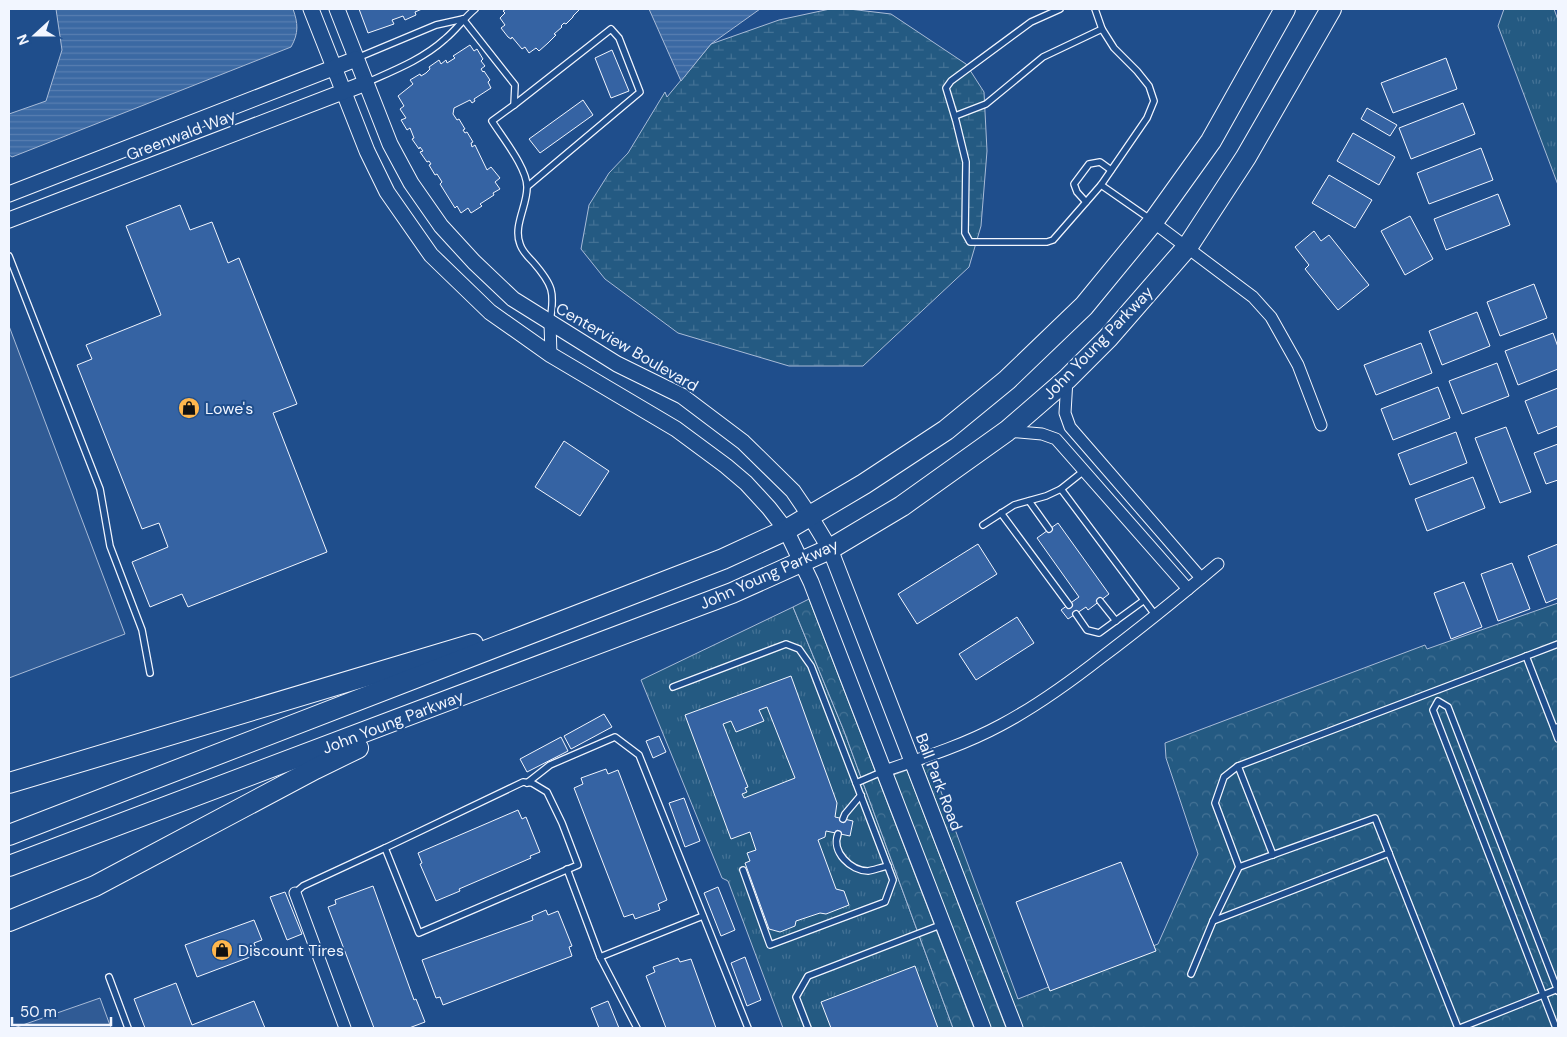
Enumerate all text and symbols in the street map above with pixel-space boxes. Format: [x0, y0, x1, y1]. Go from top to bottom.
north arrow [10, 10, 60, 60]
text: N [13, 32, 33, 48]
street label: Greenwald Way [123, 104, 239, 166]
street label: John Young Parkway [1038, 282, 1158, 404]
street label: Centerview Boulevard [552, 298, 702, 396]
shop icon: Lowe's [177, 396, 201, 420]
place label: Lowe's [205, 398, 253, 419]
street label: John Young Parkway [696, 534, 842, 614]
street label: John Young Parkway [319, 685, 467, 759]
street label: Ball Park Road [911, 730, 967, 834]
shop icon: Discount Tires [210, 938, 234, 962]
place label: Discount Tires [238, 940, 344, 961]
scale bar [12, 994, 111, 1026]
text: 50 m [20, 1002, 57, 1022]

